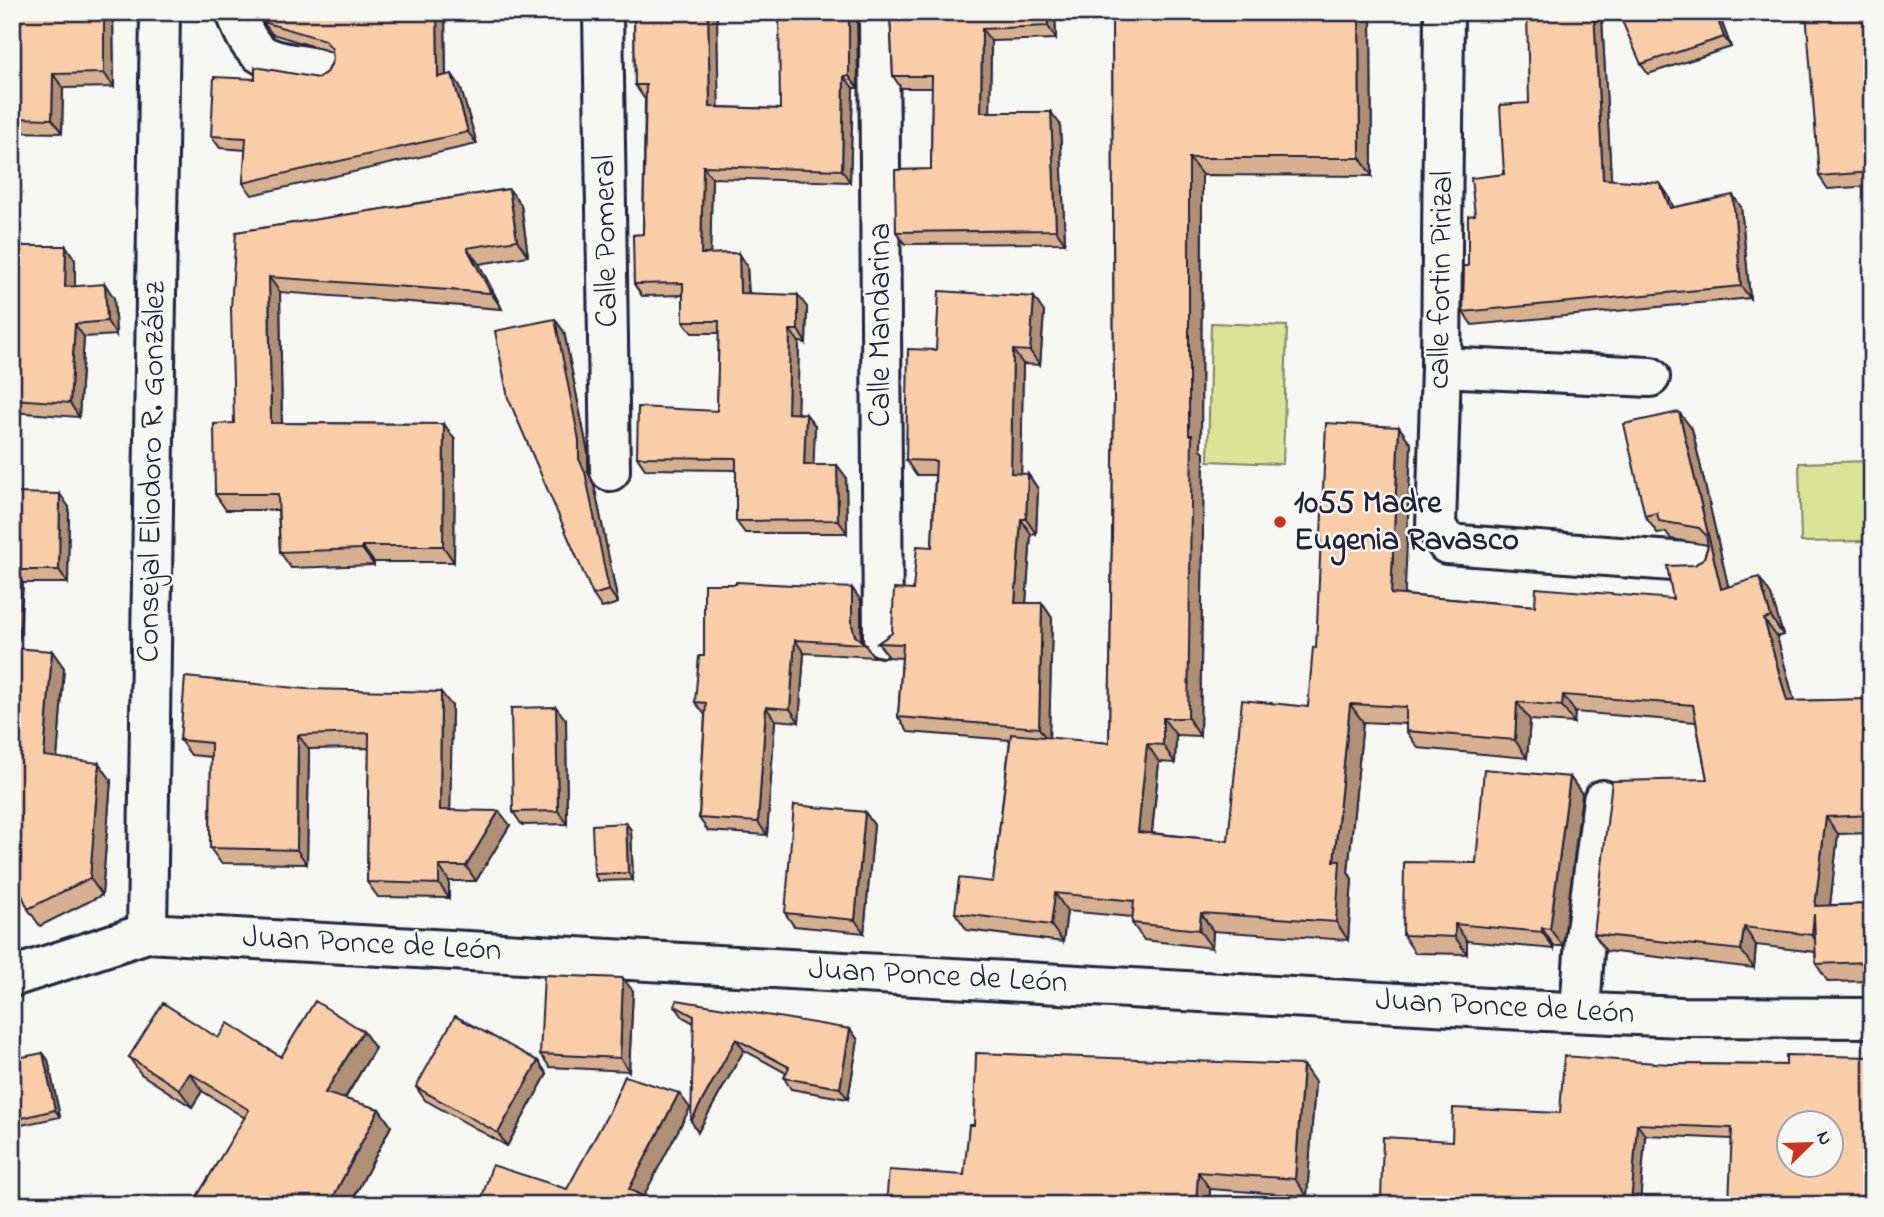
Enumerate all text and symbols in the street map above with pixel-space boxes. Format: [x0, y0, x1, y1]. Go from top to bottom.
street label: Calle Pomeral [582, 154, 632, 328]
street label: calle fortin Pirizal [1417, 170, 1467, 390]
street label: Calle Mandarina [858, 223, 905, 427]
street label: Consejal Eliodoro R. González [126, 280, 180, 663]
place label: 1055 Madre Eugenia Ravasco [1294, 481, 1519, 566]
marker: 1055 Madre Eugenia Ravasco [1272, 514, 1288, 530]
street label: Juan Ponce de León [241, 915, 503, 975]
street label: Juan Ponce de León [807, 947, 1069, 1007]
street label: Juan Ponce de León [1374, 978, 1636, 1038]
north arrow [1776, 1108, 1846, 1178]
text: N [1808, 1127, 1838, 1150]

